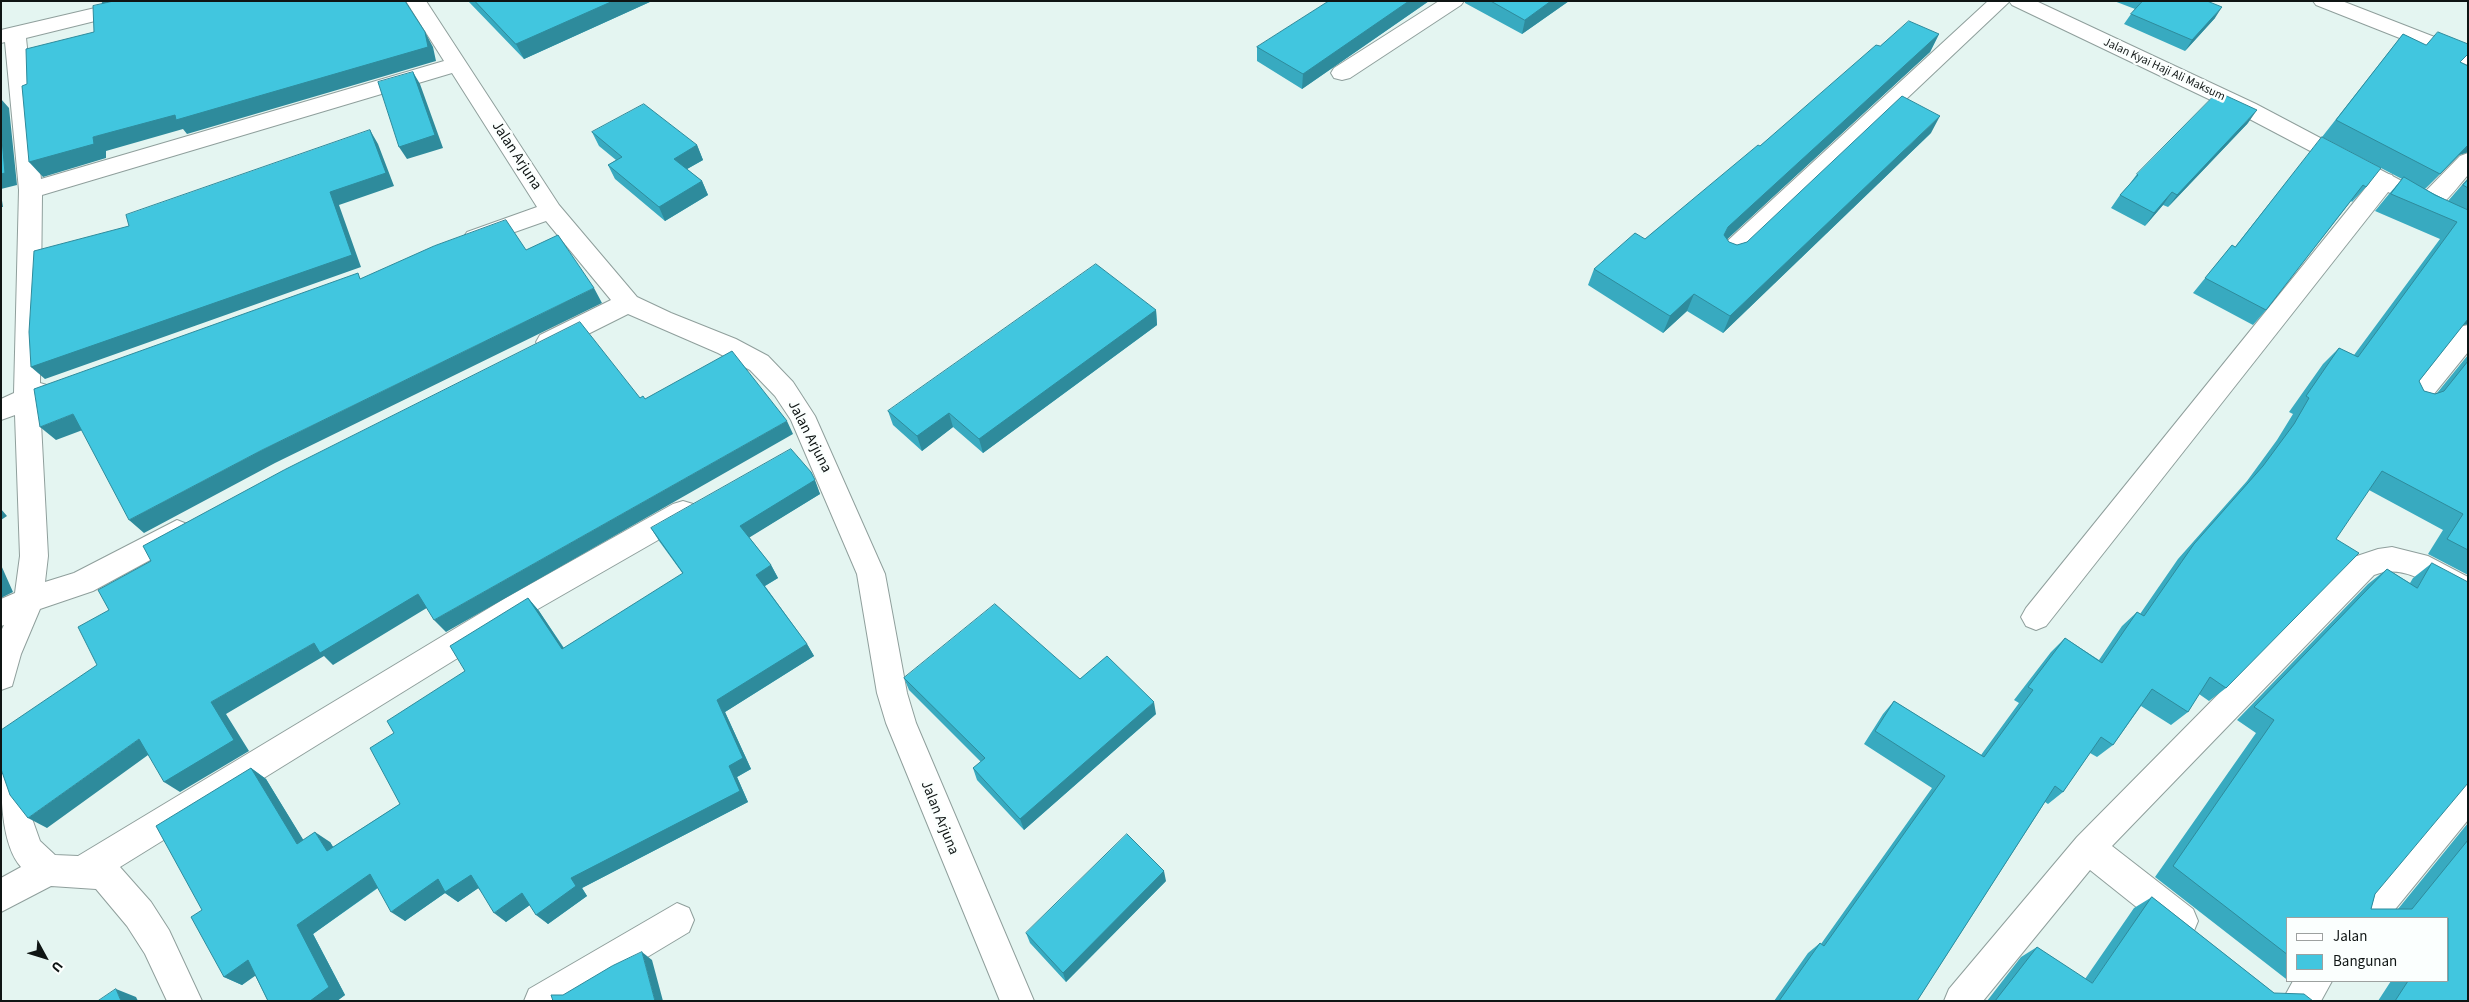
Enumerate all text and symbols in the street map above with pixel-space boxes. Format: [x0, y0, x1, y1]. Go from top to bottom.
street label: Jalan Kyai Haji Ali Maksum [2101, 35, 2227, 105]
street label: Jalan Arjuna [487, 118, 545, 194]
street label: Jalan Arjuna [783, 398, 835, 476]
street label: Jalan Arjuna [916, 778, 962, 858]
legend [2286, 917, 2449, 982]
text: Jalan [2333, 926, 2367, 947]
north arrow [20, 932, 70, 982]
text: Bangunan [2333, 951, 2397, 972]
text: U [46, 957, 67, 976]

